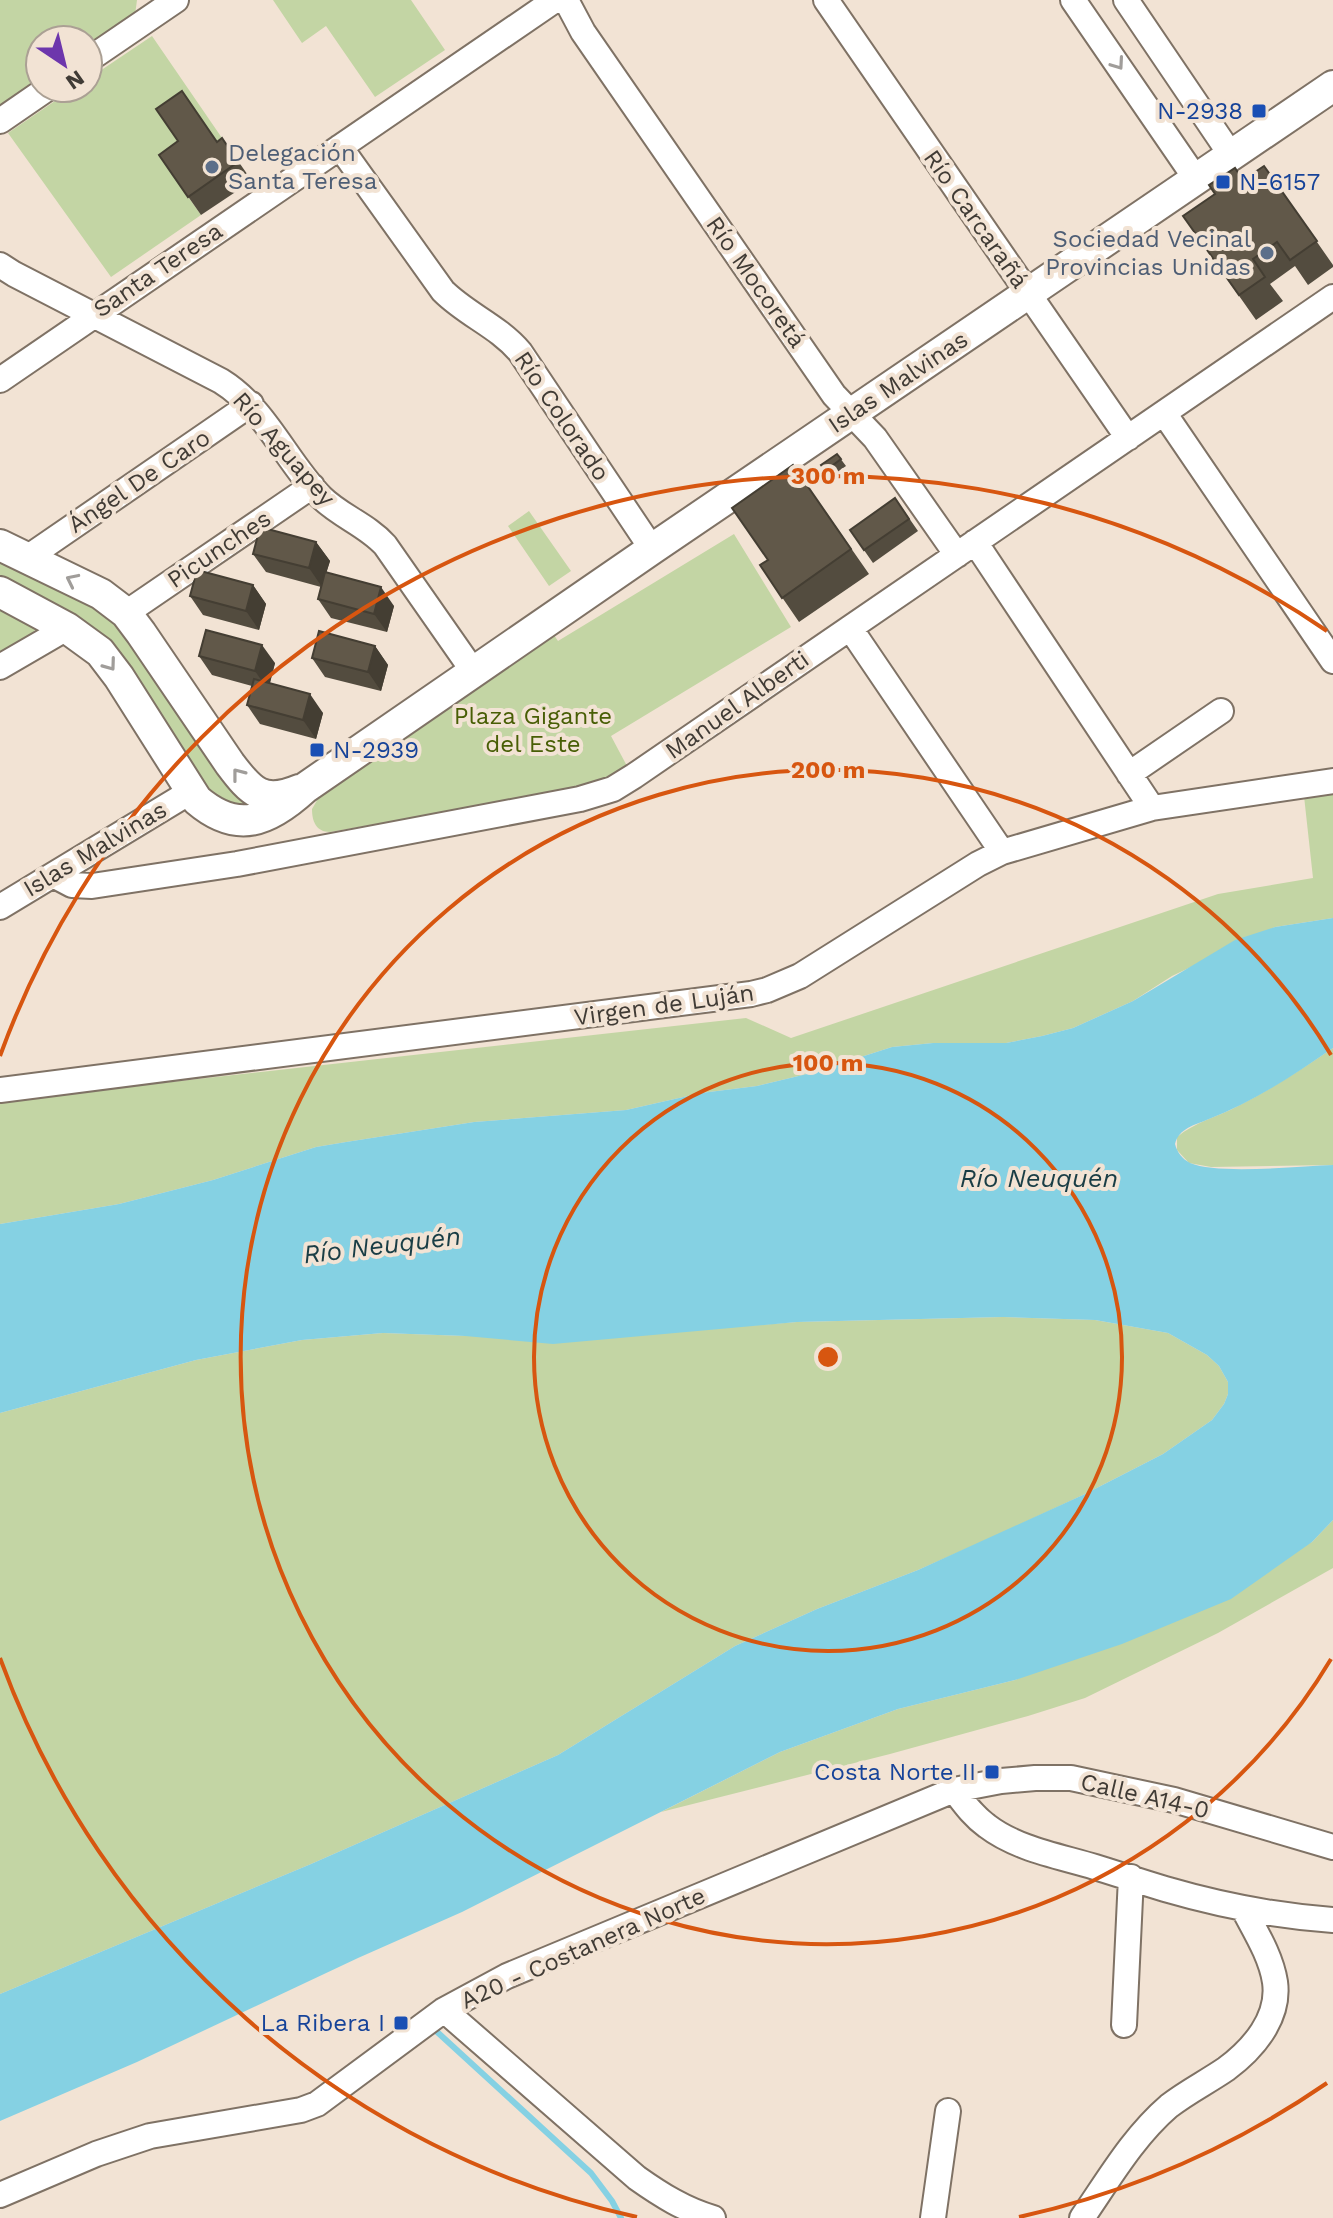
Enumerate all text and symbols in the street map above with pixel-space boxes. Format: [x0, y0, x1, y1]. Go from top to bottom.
north arrow [24, 24, 104, 104]
one-way arrow [1108, 56, 1123, 70]
text: N [61, 65, 89, 95]
place label: N-2938 [1157, 97, 1243, 125]
marker: N-2938 [1250, 102, 1268, 120]
place label: Delegación Santa Teresa [228, 139, 377, 195]
street label: Río Carcarañá [918, 144, 1034, 294]
marker: Delegación Santa Teresa [203, 158, 221, 176]
place label: N-6157 [1239, 168, 1320, 196]
marker: N-6157 [1214, 173, 1232, 191]
street label: Río Mocoretá [700, 211, 812, 353]
street label: Santa Teresa [88, 217, 228, 323]
place label: Sociedad Vecinal Provincias Unidas [1045, 225, 1252, 281]
marker: Sociedad Vecinal Provincias Unidas [1258, 244, 1276, 262]
street label: Islas Malvinas [823, 325, 973, 439]
street label: Río Colorado [508, 346, 616, 486]
street label: Río Aguapey [227, 386, 341, 512]
street label: Ángel De Caro [63, 423, 215, 539]
text: 300 m [791, 462, 865, 490]
street label: Picunches [162, 504, 276, 594]
one-way arrow [65, 574, 80, 589]
street label: Manuel Alberti [660, 645, 814, 765]
one-way arrow [101, 657, 115, 671]
park label: Plaza Gigante del Este [454, 702, 612, 758]
place label: N-2939 [333, 736, 419, 764]
marker: N-2939 [308, 741, 326, 759]
text: 200 m [791, 756, 865, 784]
one-way arrow [233, 768, 247, 783]
street label: Islas Malvinas [18, 795, 172, 903]
street label: Virgen de Luján [572, 978, 756, 1032]
text: 100 m [793, 1049, 863, 1077]
water label: Río Neuquén [960, 1163, 1118, 1193]
water label: Río Neuquén [302, 1220, 462, 1270]
centre of rings [814, 1343, 842, 1371]
place label: Costa Norte II [814, 1758, 976, 1786]
marker: Costa Norte II [983, 1763, 1001, 1781]
street label: Calle A14-0 [1078, 1768, 1212, 1824]
street label: A20 - Costanera Norte [456, 1881, 710, 2015]
place label: La Ribera I [261, 2009, 385, 2037]
marker: La Ribera I [392, 2014, 410, 2032]

